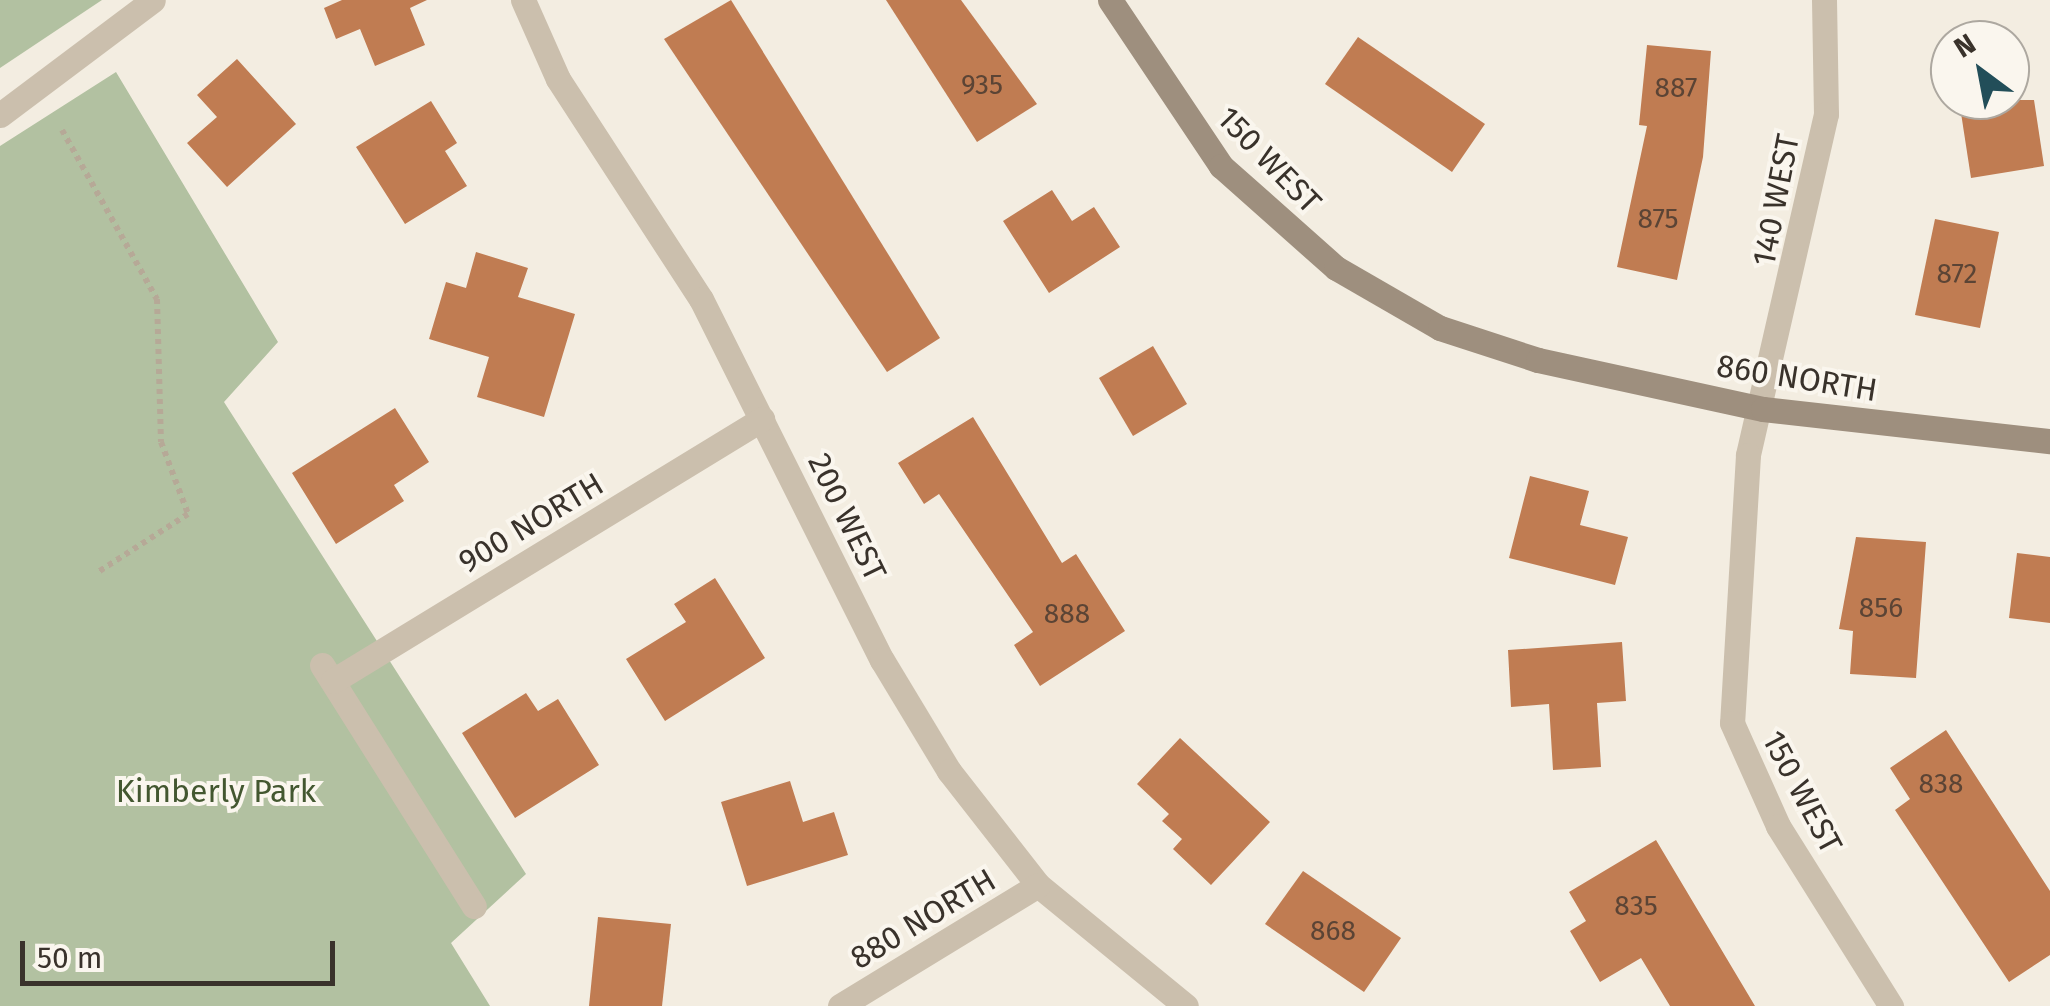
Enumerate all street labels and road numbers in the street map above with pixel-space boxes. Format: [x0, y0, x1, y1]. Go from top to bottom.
street label: 150 WEST [1209, 99, 1329, 221]
street label: 140 WEST [1744, 131, 1808, 269]
street label: 860 NORTH [1714, 346, 1880, 410]
street label: 200 WEST [800, 447, 894, 587]
street label: 900 NORTH [452, 465, 610, 581]
street label: 150 WEST [1754, 724, 1850, 860]
street label: 880 NORTH [843, 861, 1003, 977]

